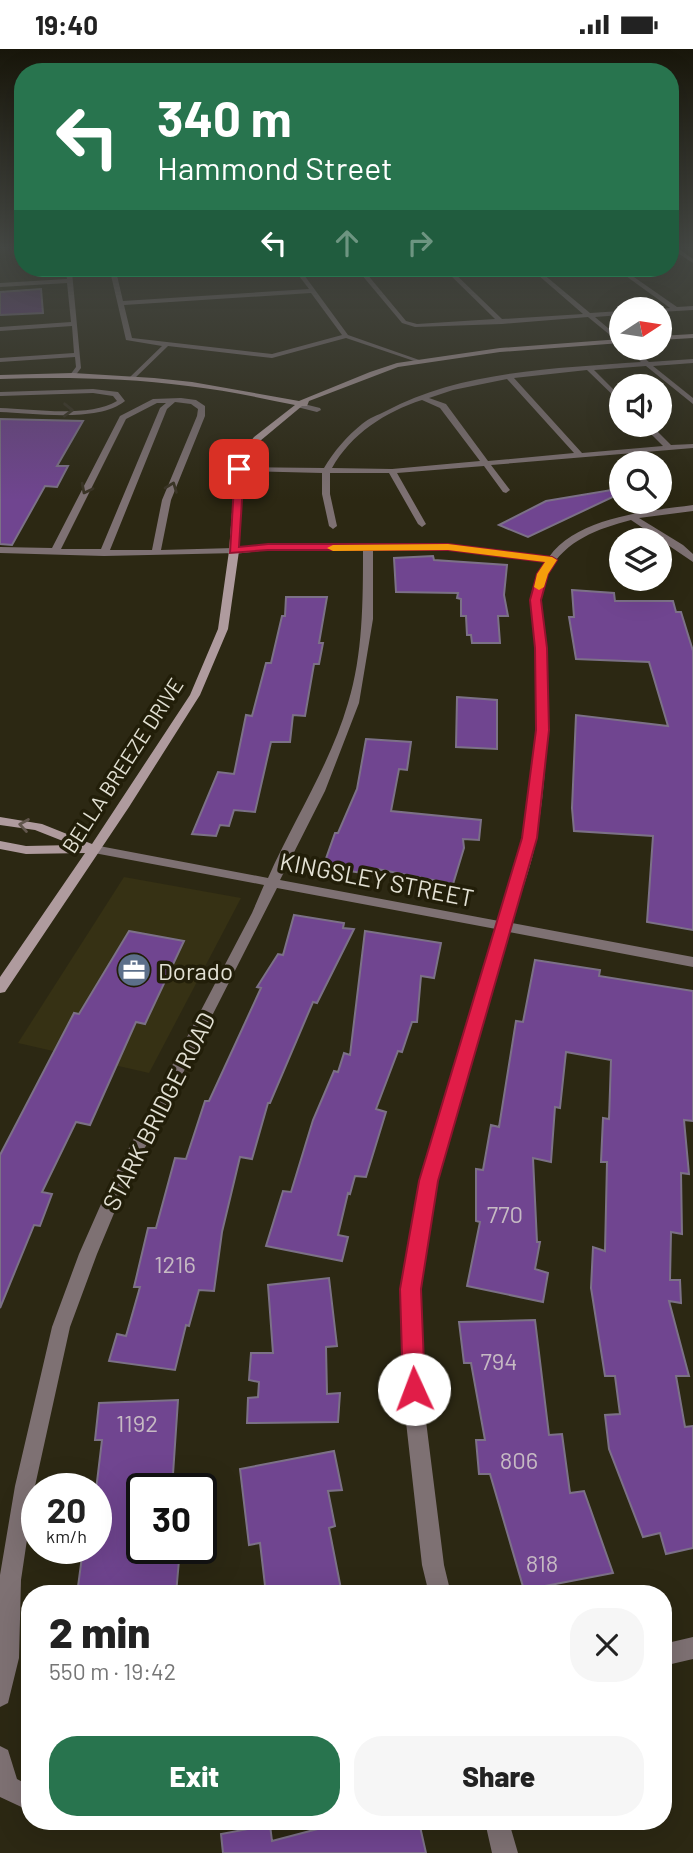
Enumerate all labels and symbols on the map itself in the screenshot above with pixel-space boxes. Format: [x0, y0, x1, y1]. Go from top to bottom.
north arrow [609, 297, 672, 361]
one-way arrow [63, 402, 74, 418]
pin [209, 439, 269, 499]
one-way arrow [80, 482, 94, 494]
one-way arrow [164, 482, 178, 494]
street label: BELLA BREEZE DRIVE [56, 673, 188, 857]
one-way arrow [19, 818, 30, 833]
street label: KINGSLEY STREET [278, 846, 476, 912]
office icon: Dorado [115, 951, 153, 989]
place label: Dorado [158, 956, 233, 985]
street label: STARK BRIDGE ROAD [96, 1007, 220, 1215]
house number: 770 [487, 1199, 523, 1228]
house number: 1216 [154, 1249, 196, 1278]
house number: 794 [480, 1346, 518, 1375]
position arrow [377, 1352, 451, 1426]
house number: 1192 [116, 1408, 158, 1437]
house number: 806 [500, 1445, 538, 1474]
speed limit sign: 30 [126, 1473, 217, 1564]
house number: 818 [526, 1548, 558, 1577]

